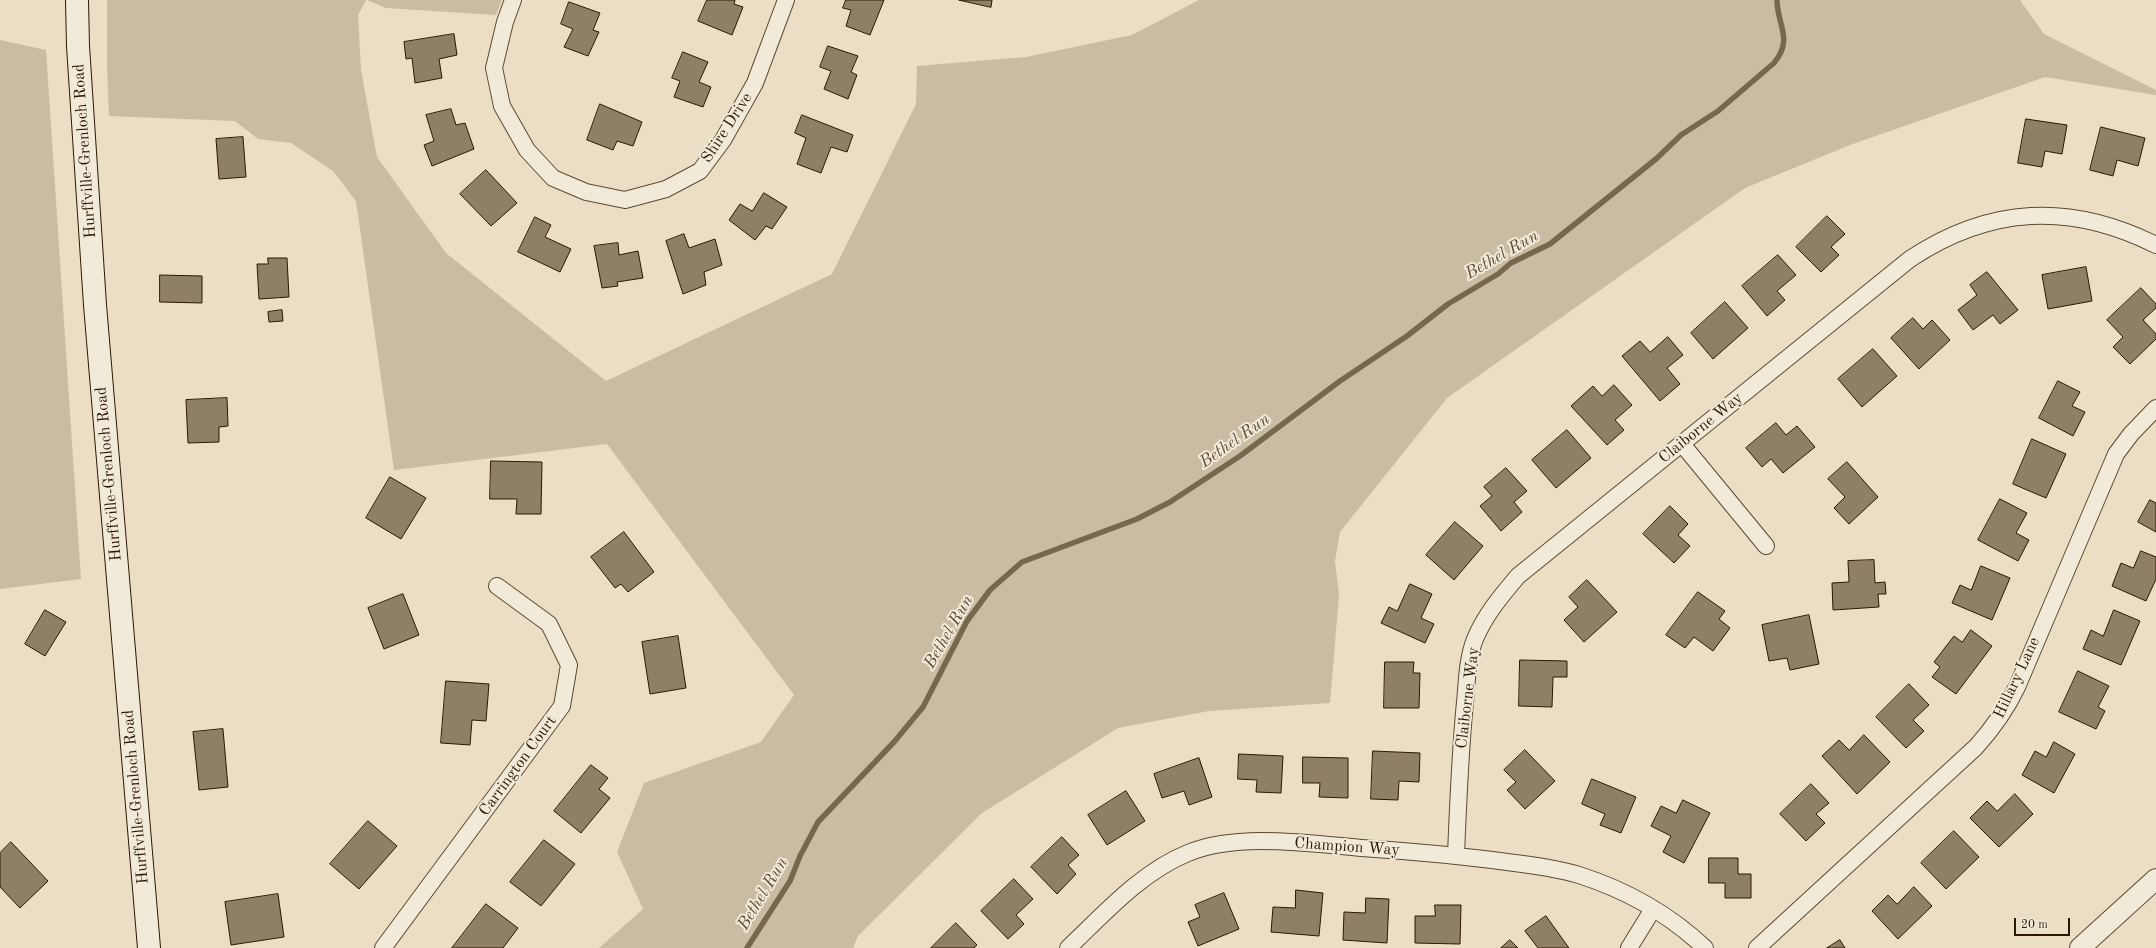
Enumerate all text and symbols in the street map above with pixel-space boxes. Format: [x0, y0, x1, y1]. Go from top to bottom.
street label: Hurffville-Grenloch Road [69, 63, 101, 239]
street label: Shire Drive [697, 89, 757, 167]
water label: Bethel Run [1462, 226, 1542, 284]
street label: Hurffville-Grenloch Road [92, 386, 126, 562]
street label: Claiborne Way [1655, 388, 1747, 468]
water label: Bethel Run [1196, 409, 1274, 473]
water label: Bethel Run [920, 592, 978, 672]
street label: Hillary Lane [1990, 634, 2044, 722]
street label: Claiborne Way [1452, 646, 1484, 750]
street label: Hurffville-Grenloch Road [119, 709, 153, 885]
street label: Carrington Court [475, 712, 561, 820]
street label: Champion Way [1294, 834, 1400, 860]
water label: Bethel Run [733, 854, 793, 934]
scale bar [2016, 910, 2072, 936]
text: 20 m [2021, 919, 2048, 931]

